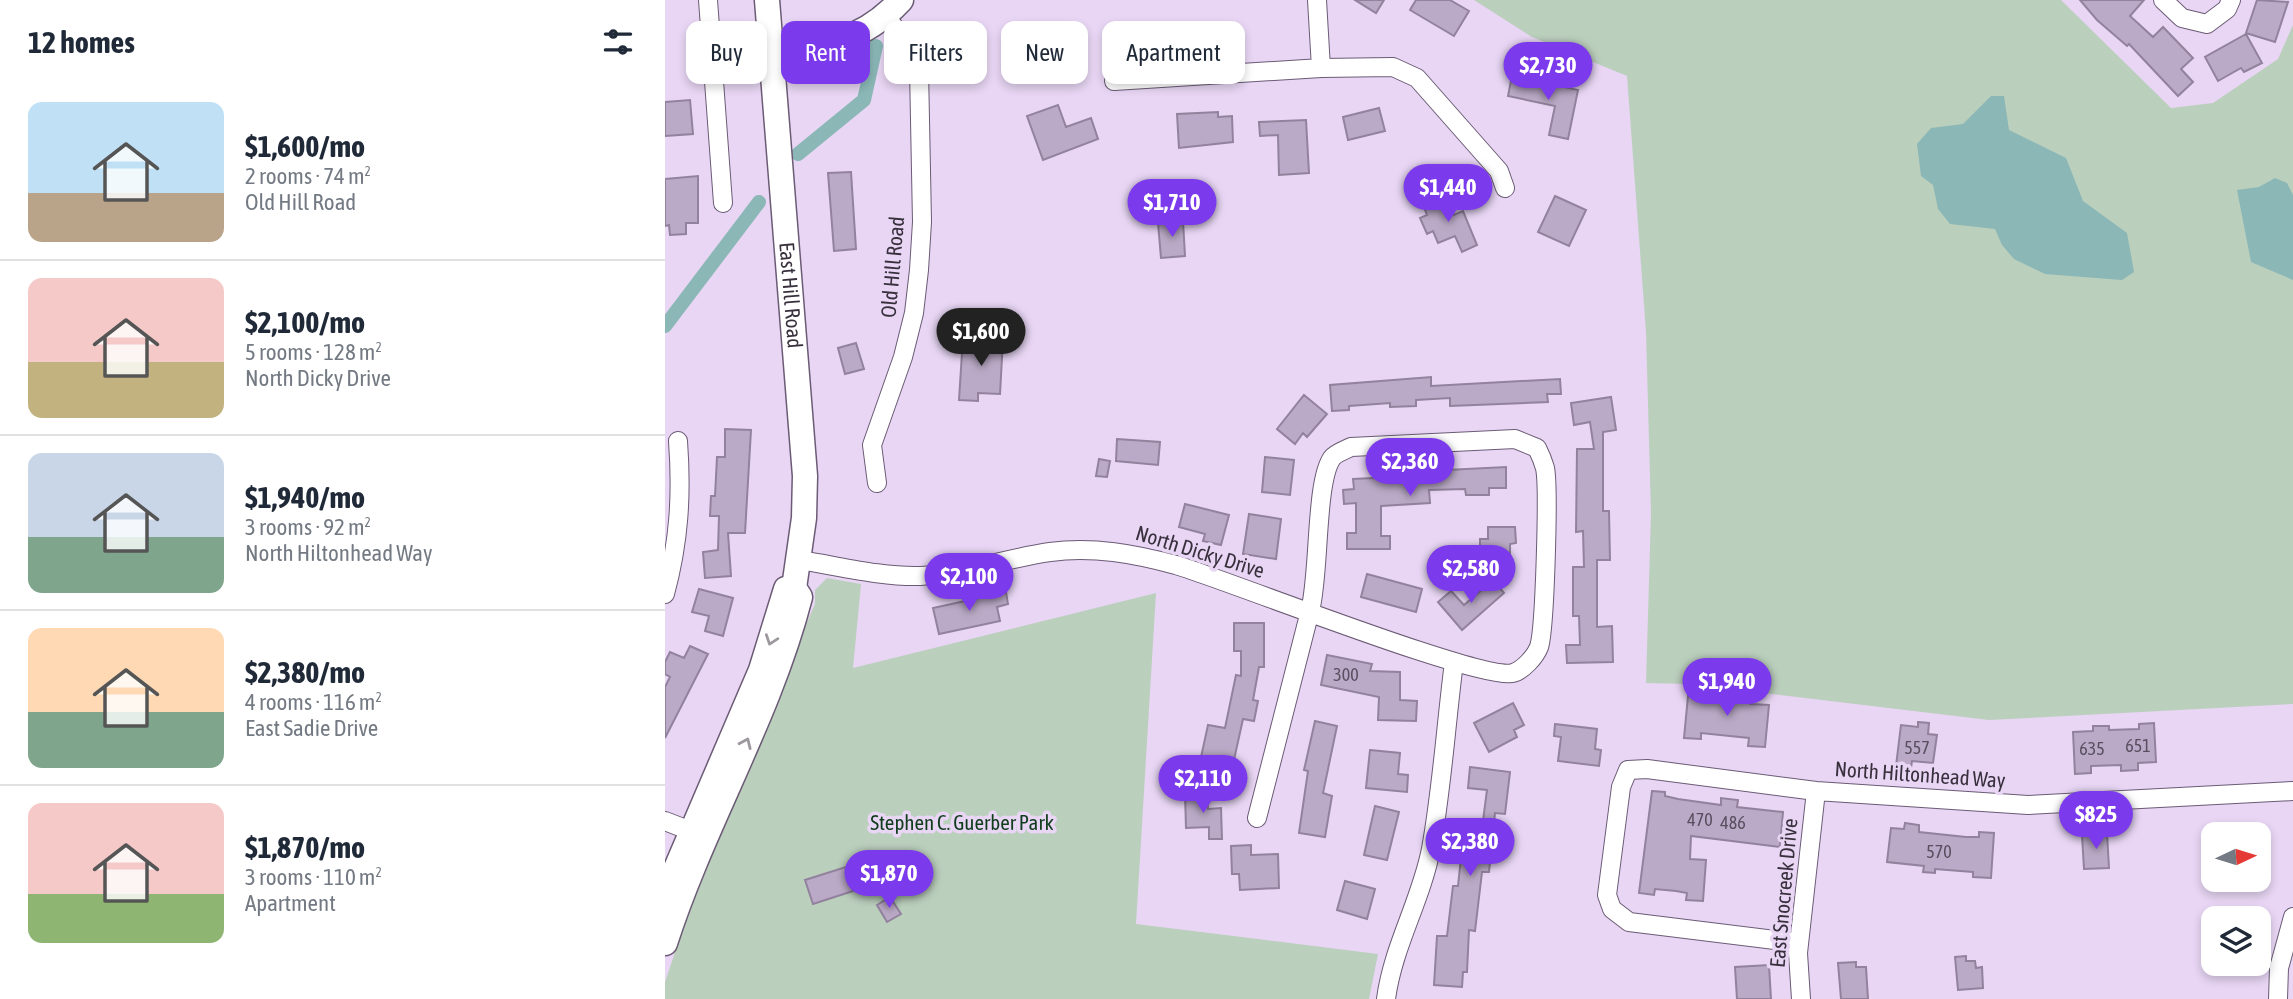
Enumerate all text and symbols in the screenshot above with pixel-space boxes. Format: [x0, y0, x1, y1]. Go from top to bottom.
chip: Buy [686, 21, 767, 84]
chip: Rent [781, 21, 870, 84]
chip: Filters [884, 21, 987, 84]
chip: New [1001, 21, 1088, 84]
chip: Apartment [1102, 21, 1245, 84]
icon: filters [599, 23, 637, 61]
text: 12 homes [28, 25, 135, 59]
pin: $2,730 [1491, 42, 1605, 102]
text: $2,730 [1520, 52, 1577, 78]
text: $1,600/mo [245, 129, 365, 163]
icon: home [84, 130, 168, 214]
text: 2 rooms · 74 m² [245, 163, 371, 189]
pin: $1,440 [1391, 164, 1505, 224]
text: $1,440 [1420, 174, 1477, 200]
pin: $1,710 [1115, 180, 1229, 239]
text: Old Hill Road [245, 189, 356, 215]
text: $1,710 [1144, 189, 1201, 215]
street label: Old Hill Road [876, 215, 908, 319]
street label: East Hill Road [775, 241, 808, 349]
text: $2,100/mo [245, 305, 365, 339]
icon: home [84, 306, 168, 390]
pin: $1,600 [924, 308, 1038, 368]
text: $1,600 [953, 318, 1010, 344]
text: 5 rooms · 128 m² [245, 339, 382, 365]
text: North Dicky Drive [245, 365, 391, 391]
pin: $2,360 [1353, 438, 1467, 498]
text: $2,360 [1382, 448, 1439, 474]
text: $1,940/mo [245, 480, 365, 514]
icon: home [84, 481, 168, 565]
text: 3 rooms · 92 m² [245, 514, 371, 540]
street label: North Dicky Drive [1133, 520, 1268, 582]
text: North Hiltonhead Way [245, 540, 432, 566]
pin: $2,580 [1414, 546, 1528, 605]
pin: $2,100 [912, 554, 1026, 613]
text: $2,580 [1443, 555, 1500, 581]
text: $2,100 [941, 563, 998, 589]
one-way arrow [765, 633, 779, 646]
text: $2,380/mo [245, 655, 365, 689]
icon: home [84, 656, 168, 740]
pin: $1,940 [1670, 658, 1784, 718]
house number: 300 [1333, 664, 1359, 685]
text: $1,940 [1699, 668, 1756, 694]
text: 4 rooms · 116 m² [245, 689, 382, 715]
text: East Sadie Drive [245, 715, 378, 741]
house number: 651 [2125, 735, 2151, 756]
one-way arrow [738, 737, 752, 750]
house number: 557 [1904, 737, 1930, 758]
house number: 635 [2079, 738, 2105, 759]
pin: $2,110 [1146, 756, 1260, 815]
street label: North Hiltonhead Way [1834, 756, 2007, 792]
text: $2,110 [1175, 765, 1232, 791]
pin: $825 [2055, 792, 2137, 851]
text: $825 [2075, 801, 2117, 827]
house number: 470 [1687, 809, 1713, 830]
park label: Stephen C. Guerber Park [870, 810, 1054, 834]
house number: 486 [1720, 812, 1746, 833]
street label: East Snocreek Drive [1765, 817, 1801, 969]
pin: $2,380 [1413, 818, 1527, 878]
north arrow [2201, 822, 2271, 892]
map controls [2201, 822, 2271, 976]
text: $2,380 [1442, 828, 1499, 854]
text: $1,870/mo [245, 830, 365, 864]
icon: home [84, 831, 168, 915]
house number: 570 [1926, 841, 1952, 862]
pin: $1,870 [832, 850, 946, 910]
text: $1,870 [861, 860, 918, 886]
text: 3 rooms · 110 m² [245, 864, 382, 890]
text: Apartment [245, 890, 336, 916]
button: layers [2201, 906, 2271, 976]

